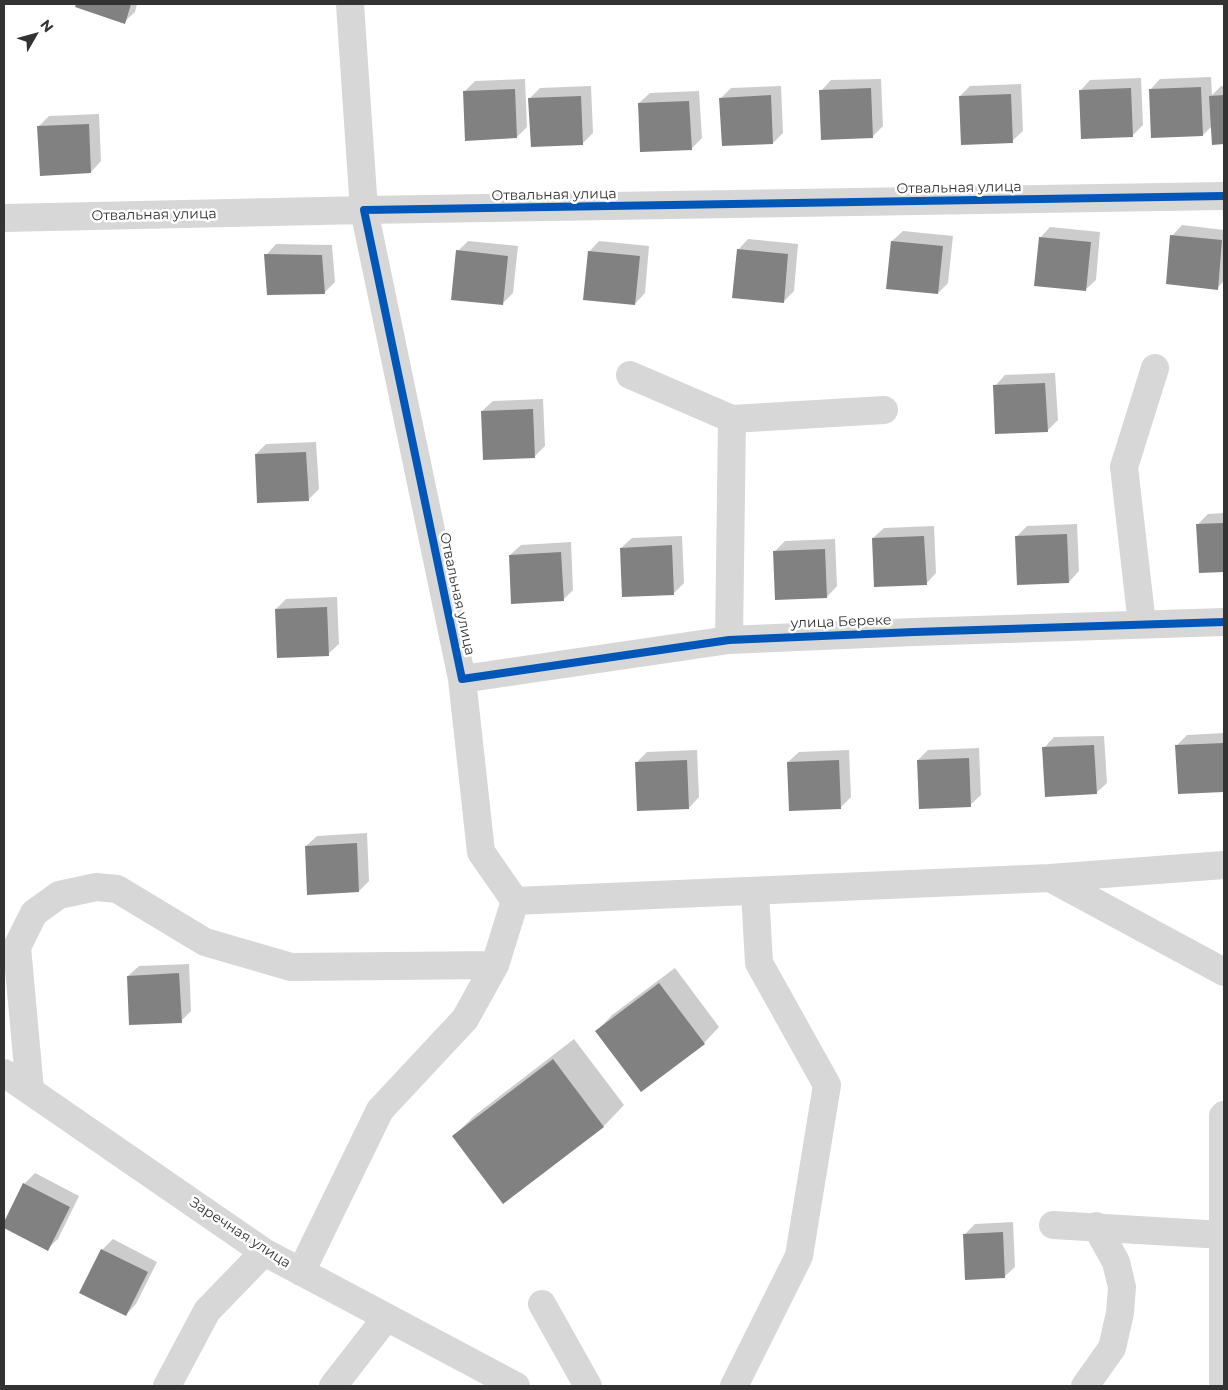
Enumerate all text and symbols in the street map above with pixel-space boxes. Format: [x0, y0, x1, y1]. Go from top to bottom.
north arrow [10, 10, 60, 60]
text: N [36, 16, 57, 36]
street label: Отвальная улица [896, 179, 1022, 197]
street label: Отвальная улица [491, 186, 617, 204]
street label: Отвальная улица [91, 206, 217, 224]
street label: Отвальная улица [436, 531, 478, 657]
street label: улица Береке [790, 612, 892, 632]
street label: Заречная улица [186, 1194, 294, 1272]

